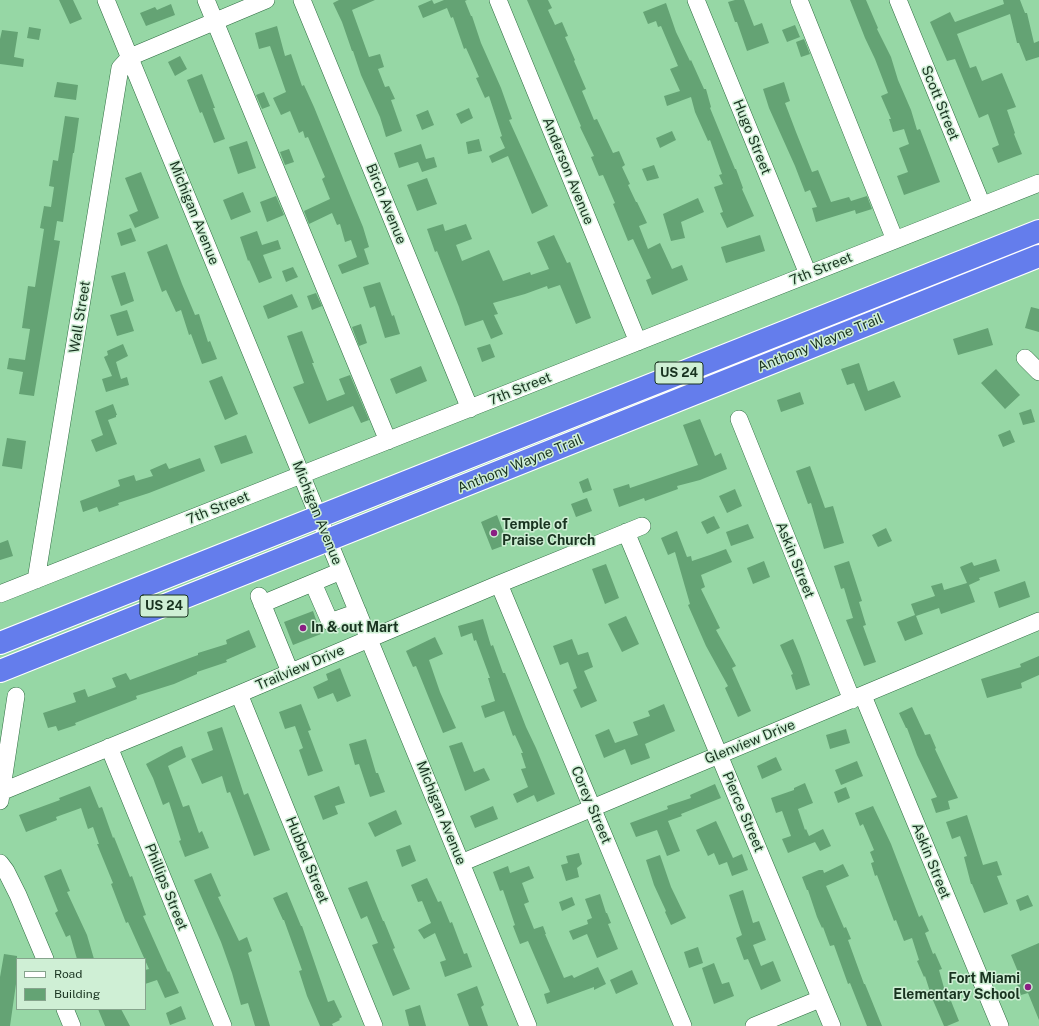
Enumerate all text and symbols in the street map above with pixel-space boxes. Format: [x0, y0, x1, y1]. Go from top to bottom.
street label: Scott Street [917, 63, 963, 143]
street label: Hugo Street [729, 97, 775, 177]
street label: Anderson Avenue [539, 115, 597, 227]
street label: Michigan Avenue [165, 159, 223, 267]
street label: Birch Avenue [362, 161, 410, 247]
street label: 7th Street [787, 249, 855, 289]
street label: Wall Street [66, 280, 94, 354]
street label: Anthony Wayne Trail [755, 310, 885, 376]
road number: US 24 [655, 362, 703, 384]
street label: 7th Street [486, 369, 554, 409]
street label: Anthony Wayne Trail [455, 431, 585, 497]
street label: Michigan Avenue [288, 459, 346, 567]
street label: 7th Street [184, 488, 252, 528]
place label: Temple of Praise Church [502, 517, 595, 550]
street label: Askin Street [772, 519, 818, 601]
marker: Temple of Praise Church [489, 528, 499, 538]
road number: US 24 [140, 595, 188, 617]
place label: In & out Mart [311, 620, 399, 636]
marker: In & out Mart [298, 623, 308, 633]
street label: Trailview Drive [253, 642, 347, 694]
street label: Glenview Drive [702, 716, 798, 768]
street label: Michigan Avenue [412, 759, 470, 867]
street label: Corey Street [567, 764, 615, 846]
street label: Pierce Street [719, 769, 767, 855]
street label: Hubbel Street [282, 814, 332, 906]
street label: Askin Street [908, 820, 954, 902]
street label: Phillips Street [141, 841, 191, 933]
legend [16, 958, 146, 1010]
text: Road [54, 967, 82, 981]
place label: Fort Miami Elementary School [893, 971, 1020, 1004]
marker: Fort Miami Elementary School [1023, 982, 1033, 992]
text: Building [54, 987, 100, 1001]

